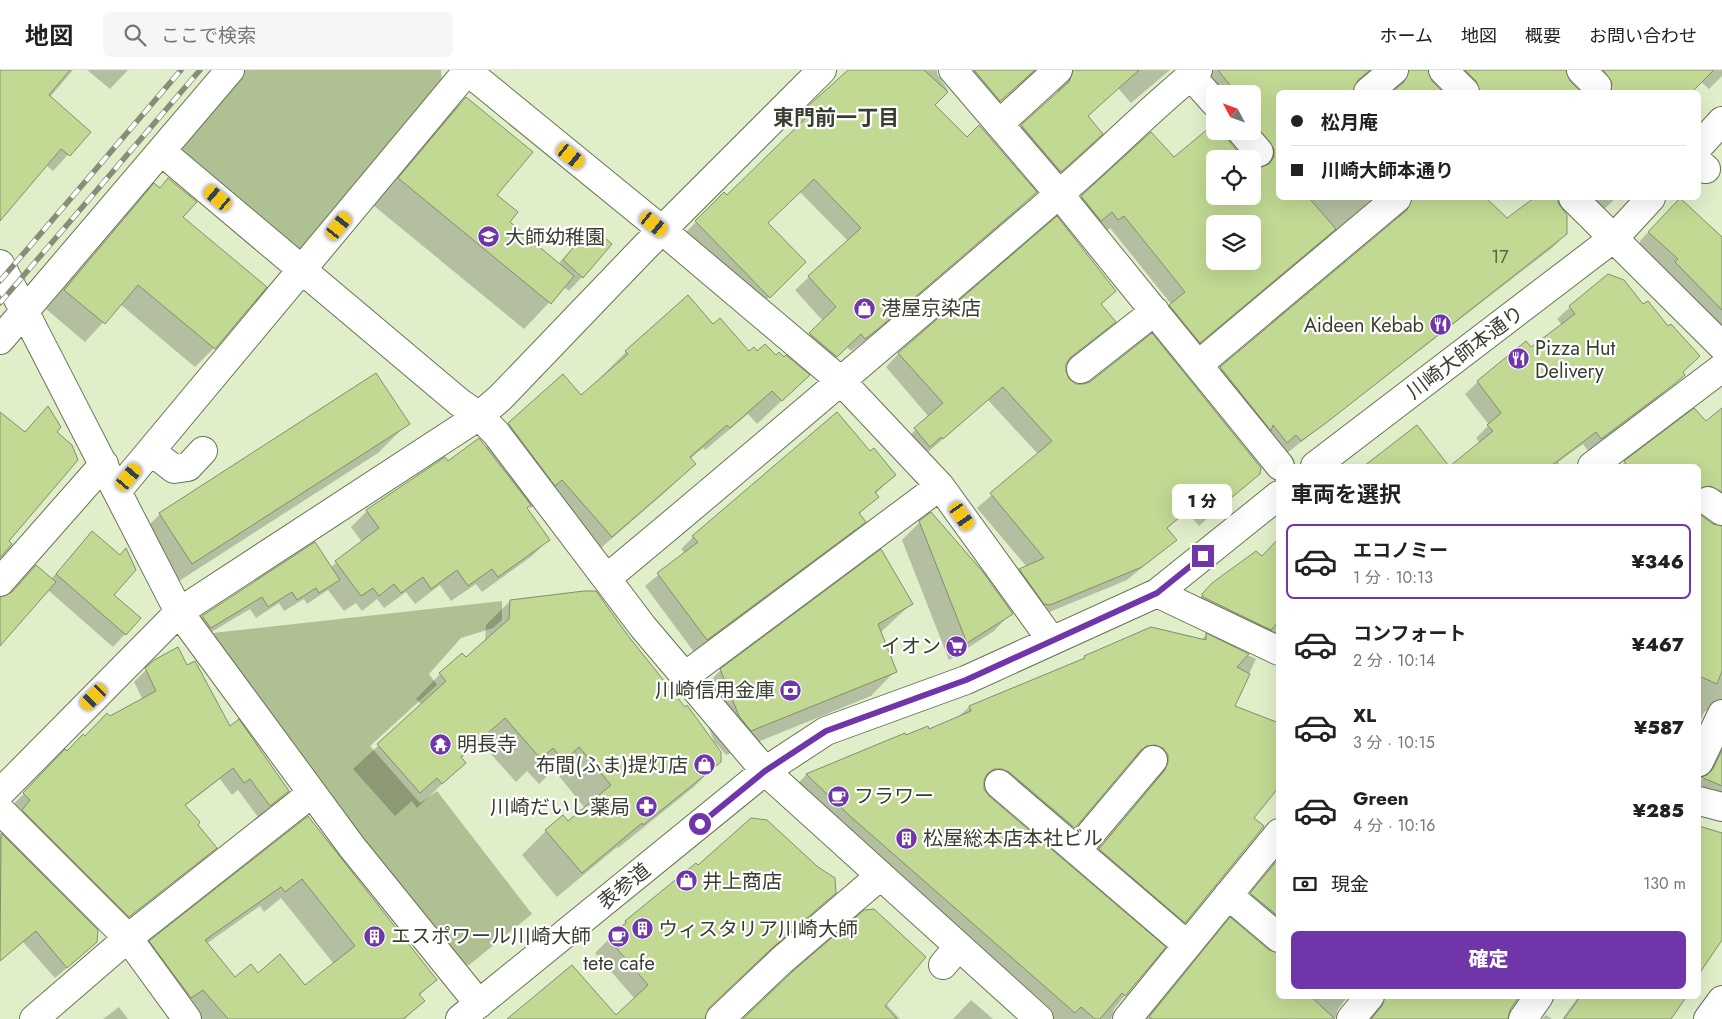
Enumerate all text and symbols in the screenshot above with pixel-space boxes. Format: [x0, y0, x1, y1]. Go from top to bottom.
search box [103, 12, 453, 57]
text: 地図 [25, 18, 73, 53]
icon: search [121, 21, 149, 49]
text: ここで検索 [161, 22, 256, 49]
text: ホーム [1380, 23, 1433, 49]
text: 地図 [1461, 23, 1497, 49]
text: 概要 [1525, 23, 1561, 49]
text: お問い合わせ [1589, 23, 1697, 49]
north arrow [1206, 85, 1261, 140]
map controls [1206, 85, 1261, 270]
district label: 東門前一丁目 [773, 103, 899, 133]
text: 松月庵 [1321, 109, 1378, 136]
car [554, 141, 587, 171]
button: locate [1206, 150, 1261, 205]
text: 川崎大師本通り [1321, 157, 1454, 184]
car [201, 183, 234, 213]
car [637, 209, 670, 239]
car [323, 210, 354, 242]
button: layers [1206, 215, 1261, 270]
place label: 大師幼稚園 [505, 223, 605, 252]
school or university icon: 大師幼稚園 [477, 225, 501, 249]
house number: 17 [1491, 244, 1509, 270]
place label: 港屋京染店 [881, 294, 981, 323]
shop icon: 港屋京染店 [853, 296, 877, 320]
street label: 川崎大師本通り [1401, 299, 1530, 406]
place label: Aideen Kebab [1304, 311, 1424, 340]
restaurant icon: Aideen Kebab [1428, 313, 1452, 337]
place label: Pizza Hut Delivery [1535, 334, 1616, 386]
restaurant icon: Pizza Hut Delivery [1507, 347, 1531, 371]
car [113, 461, 144, 493]
text: 車両を選択 [1291, 478, 1401, 510]
callout: 1 分 [1173, 484, 1233, 518]
text: 1 分 [1187, 490, 1217, 513]
car [947, 499, 976, 533]
text: エコノミー [1353, 537, 1448, 564]
icon: car [1293, 539, 1338, 584]
route end [1192, 545, 1214, 567]
text: ¥346 [1631, 548, 1684, 575]
text: 1 分 · 10:13 [1353, 566, 1433, 589]
text: コンフォート [1353, 620, 1466, 647]
icon: car [1293, 622, 1338, 667]
text: ¥467 [1632, 631, 1684, 658]
place label: イオン [881, 632, 941, 661]
supermarket icon: イオン [945, 634, 969, 658]
text: 2 分 · 10:14 [1353, 649, 1435, 672]
place label: 川崎信用金庫 [655, 676, 775, 705]
bank icon: 川崎信用金庫 [779, 678, 803, 702]
car [78, 681, 109, 713]
text: XL [1353, 702, 1376, 729]
icon: car [1293, 705, 1338, 750]
text: ¥587 [1634, 714, 1684, 741]
place label: 明長寺 [457, 730, 517, 759]
text: 3 分 · 10:15 [1353, 731, 1435, 754]
temple icon: 明長寺 [429, 732, 453, 756]
place label: 布間(ふま)提灯店 [536, 751, 688, 780]
shop icon: 布間(ふま)提灯店 [692, 753, 716, 777]
place label: フラワー [854, 782, 934, 811]
cafe icon: フラワー [826, 784, 850, 808]
text: Green [1353, 785, 1409, 812]
icon: car [1293, 788, 1338, 833]
place label: 川崎だいし薬局 [490, 793, 630, 822]
pharmacy icon: 川崎だいし薬局 [634, 795, 658, 819]
text: ¥285 [1633, 797, 1684, 824]
route start [689, 813, 711, 835]
text: 4 分 · 10:16 [1353, 814, 1436, 837]
place label: 松屋総本店本社ビル [923, 824, 1103, 853]
building icon: 松屋総本店本社ビル [895, 826, 919, 850]
street label: 表参道 [592, 856, 657, 917]
place label: 井上商店 [702, 867, 782, 896]
shop icon: 井上商店 [674, 869, 698, 893]
icon: cash [1291, 870, 1319, 898]
text: 現金 [1331, 871, 1369, 898]
text: 130 m [1643, 872, 1686, 895]
place label: ウィスタリア川崎大師 [658, 915, 858, 944]
building icon: ウィスタリア川崎大師 [630, 917, 654, 941]
place label: エスポワール川崎大師 [391, 922, 591, 951]
building icon: エスポワール川崎大師 [363, 924, 387, 948]
cafe icon: tete cafe [607, 925, 631, 949]
button: 確定 [1291, 931, 1686, 989]
place label: tete cafe [583, 949, 655, 978]

